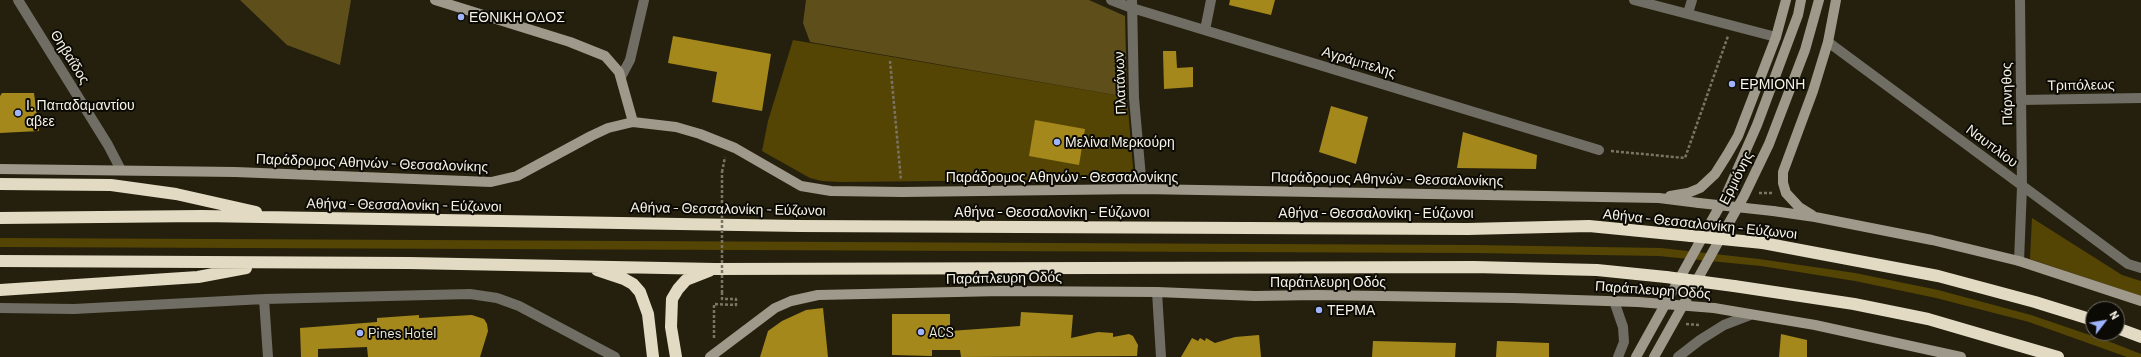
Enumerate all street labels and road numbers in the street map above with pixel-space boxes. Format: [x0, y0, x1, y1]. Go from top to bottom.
street label: Θηβαΐδος [47, 27, 93, 87]
street label: Αγράμπελης [1320, 43, 1398, 81]
street label: Πλατάνων [1110, 51, 1130, 115]
street label: Πάρνηθος [1998, 62, 2016, 126]
street label: Τριπόλεως [2047, 76, 2115, 94]
street label: Ναυπλίου [1963, 121, 2021, 171]
street label: Ερμιόνης [1715, 149, 1757, 207]
street label: Παράδρομος Αθηνών - Θεσσαλονίκης [256, 151, 488, 175]
street label: Παράδρομος Αθηνών - Θεσσαλονίκης [946, 169, 1178, 185]
street label: Παράδρομος Αθηνών - Θεσσαλονίκης [1271, 169, 1503, 189]
street label: Αθήνα - Θεσσαλονίκη - Εύζωνοι [306, 195, 502, 215]
street label: Αθήνα - Θεσσαλονίκη - Εύζωνοι [630, 199, 826, 219]
street label: Αθήνα - Θεσσαλονίκη - Εύζωνοι [954, 204, 1150, 220]
street label: Αθήνα - Θεσσαλονίκη - Εύζωνοι [1278, 205, 1474, 221]
street label: Αθήνα - Θεσσαλονίκη - Εύζωνοι [1602, 205, 1798, 243]
street label: Παράπλευρη Οδός [946, 269, 1062, 287]
street label: Παράπλευρη Οδός [1270, 274, 1386, 290]
street label: Παράπλευρη Οδός [1595, 278, 1711, 302]

